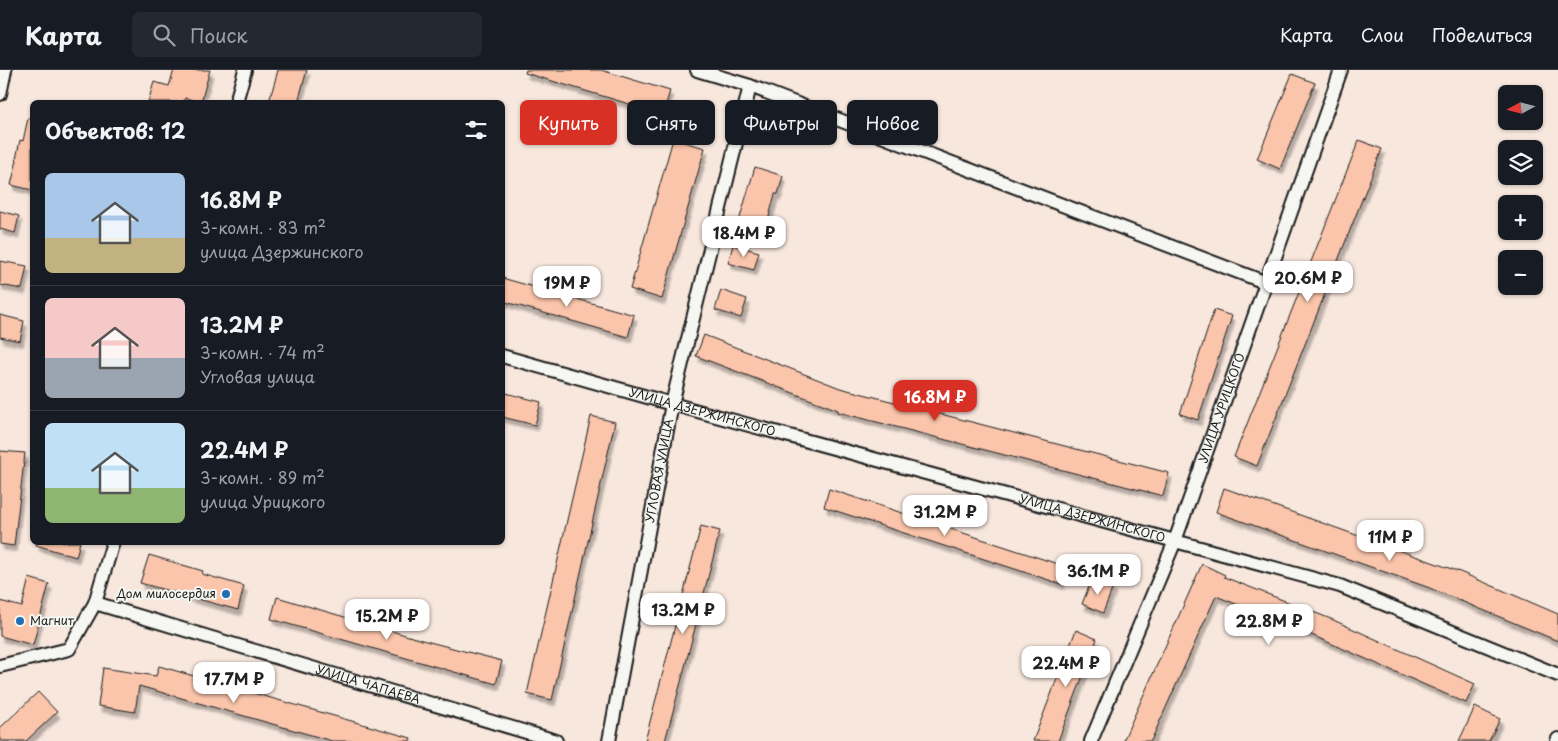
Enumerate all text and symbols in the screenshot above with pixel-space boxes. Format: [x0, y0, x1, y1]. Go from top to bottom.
search box [132, 12, 482, 57]
text: Карта [25, 17, 102, 53]
icon: search [150, 21, 178, 49]
text: Поиск [190, 21, 248, 49]
text: Карта [1280, 21, 1333, 48]
text: Слои [1361, 21, 1404, 48]
text: Поделиться [1432, 21, 1533, 48]
north arrow [1498, 85, 1542, 130]
map controls [1498, 85, 1543, 295]
chip: Купить [520, 100, 617, 145]
chip: Снять [627, 100, 715, 145]
chip: Фильтры [725, 100, 837, 145]
chip: Новое [847, 100, 938, 145]
text: Объектов: 12 [45, 114, 186, 146]
icon: filters [462, 116, 490, 144]
button: layers [1498, 140, 1543, 185]
text: 16.8M ₽ [200, 183, 282, 215]
icon: home [85, 193, 145, 253]
button: + [1498, 195, 1543, 240]
text: 3-комн. · 83 m² [200, 215, 326, 239]
pin: 18.4M ₽ [698, 216, 790, 258]
text: 18.4M ₽ [713, 220, 775, 244]
text: улица Дзержинского [200, 239, 364, 263]
button: − [1498, 250, 1543, 295]
pin: 20.6M ₽ [1262, 260, 1354, 303]
text: 20.6M ₽ [1274, 265, 1342, 289]
pin: 19M ₽ [532, 266, 602, 308]
text: 19M ₽ [544, 270, 590, 294]
text: 13.2M ₽ [200, 308, 283, 340]
icon: home [85, 318, 145, 378]
text: 3-комн. · 74 m² [200, 340, 325, 364]
street label: УЛИЦА УРИЦКОГО [1193, 350, 1249, 465]
text: Угловая улица [200, 364, 315, 388]
pin: 16.8M ₽ [889, 380, 981, 422]
street label: УЛИЦА ДЗЕРЖИНСКОГО [627, 382, 778, 440]
text: 16.8M ₽ [904, 384, 966, 408]
street label: УГЛОВАЯ УЛИЦА [640, 417, 677, 524]
text: 22.4M ₽ [200, 433, 288, 465]
icon: home [85, 443, 145, 503]
text: 3-комн. · 89 m² [200, 465, 325, 489]
text: улица Урицкого [200, 489, 325, 513]
street label: УЛИЦА ДЗЕРЖИНСКОГО [1017, 489, 1168, 546]
pin: 31.2M ₽ [899, 494, 991, 537]
text: 31.2M ₽ [913, 499, 977, 523]
pin: 11M ₽ [1355, 520, 1425, 562]
text: 11M ₽ [1368, 524, 1412, 548]
pin: 36.1M ₽ [1052, 554, 1144, 596]
text: 36.1M ₽ [1067, 558, 1129, 582]
place label: Дом милосердия [116, 584, 216, 602]
marker: Дом милосердия [220, 588, 232, 600]
pin: 13.2M ₽ [637, 592, 729, 635]
text: 13.2M ₽ [651, 597, 715, 621]
pin: 15.2M ₽ [341, 598, 433, 641]
text: 15.2M ₽ [356, 603, 418, 627]
pin: 22.8M ₽ [1223, 604, 1315, 646]
text: 22.8M ₽ [1236, 608, 1303, 632]
place label: Магнит [30, 611, 75, 629]
marker: Магнит [14, 615, 26, 627]
pin: 22.4M ₽ [1020, 646, 1112, 688]
text: 22.4M ₽ [1032, 650, 1100, 674]
street label: УЛИЦА ЧАПАЕВА [314, 660, 423, 708]
pin: 17.7M ₽ [188, 662, 280, 704]
text: 17.7M ₽ [204, 666, 264, 690]

